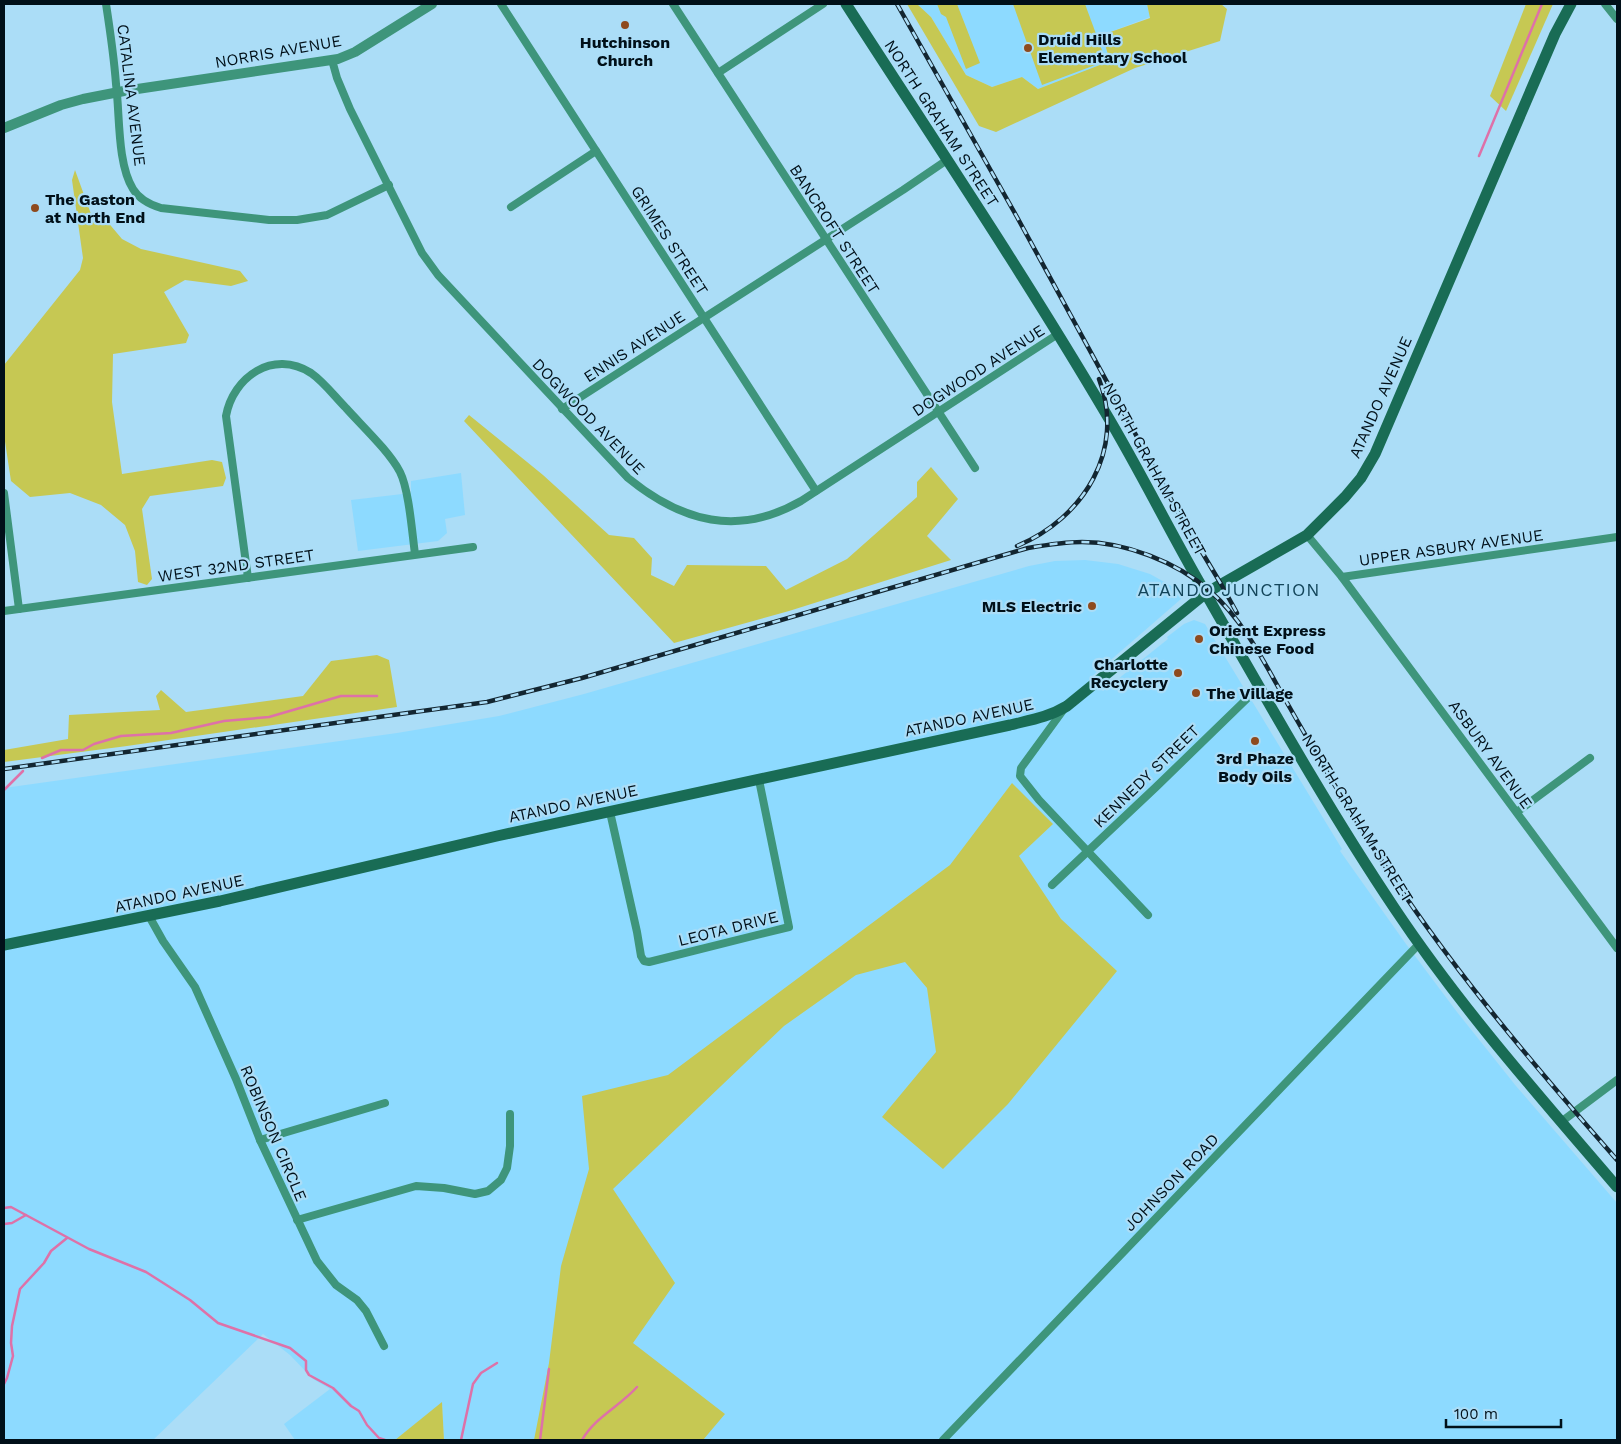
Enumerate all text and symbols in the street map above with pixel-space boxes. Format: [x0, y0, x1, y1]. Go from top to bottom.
marker: Hutchinson Church [619, 19, 631, 31]
street label: CATALINA AVENUE [113, 23, 150, 167]
place label: Druid Hills Elementary School [1038, 30, 1188, 67]
street label: NORRIS AVENUE [213, 31, 343, 72]
place label: Hutchinson Church [580, 33, 670, 70]
street label: NORTH GRAHAM STREET [880, 36, 1003, 211]
marker: Druid Hills Elementary School [1022, 42, 1034, 54]
street label: BANCROFT STREET [786, 161, 884, 298]
street label: GRIMES STREET [627, 182, 712, 299]
place label: The Gaston at North End [45, 190, 145, 227]
marker: The Gaston at North End [29, 202, 41, 214]
street label: ENNIS AVENUE [580, 307, 688, 386]
street label: DOGWOOD AVENUE [909, 321, 1048, 420]
street label: ATANDO AVENUE [1345, 333, 1416, 461]
street label: DOGWOOD AVENUE [528, 354, 649, 478]
street label: NORTH GRAHAM STREET [1099, 379, 1210, 560]
street label: UPPER ASBURY AVENUE [1358, 525, 1545, 570]
street label: WEST 32ND STREET [157, 545, 316, 586]
district label: ATANDO JUNCTION [1137, 579, 1321, 600]
place label: MLS Electric [982, 597, 1082, 616]
marker: MLS Electric [1086, 600, 1098, 612]
place label: Orient Express Chinese Food [1209, 621, 1326, 658]
marker: Orient Express Chinese Food [1193, 633, 1205, 645]
place label: Charlotte Recyclery [1091, 655, 1169, 692]
marker: Charlotte Recyclery [1172, 667, 1184, 679]
place label: The Village [1206, 684, 1293, 703]
marker: The Village [1190, 687, 1202, 699]
street label: ATANDO AVENUE [903, 695, 1035, 740]
street label: ASBURY AVENUE [1445, 696, 1536, 812]
street label: KENNEDY STREET [1089, 721, 1203, 832]
street label: NORTH GRAHAM STREET [1298, 730, 1418, 906]
marker: 3rd Phaze Body Oils [1249, 735, 1261, 747]
place label: 3rd Phaze Body Oils [1216, 749, 1294, 786]
street label: ATANDO AVENUE [507, 781, 639, 826]
street label: ATANDO AVENUE [113, 871, 245, 916]
street label: LEOTA DRIVE [676, 907, 780, 950]
street label: ROBINSON CIRCLE [236, 1062, 311, 1204]
street label: JOHNSON ROAD [1120, 1130, 1223, 1235]
scale bar [1446, 1396, 1561, 1428]
text: 100 m [1454, 1405, 1498, 1423]

